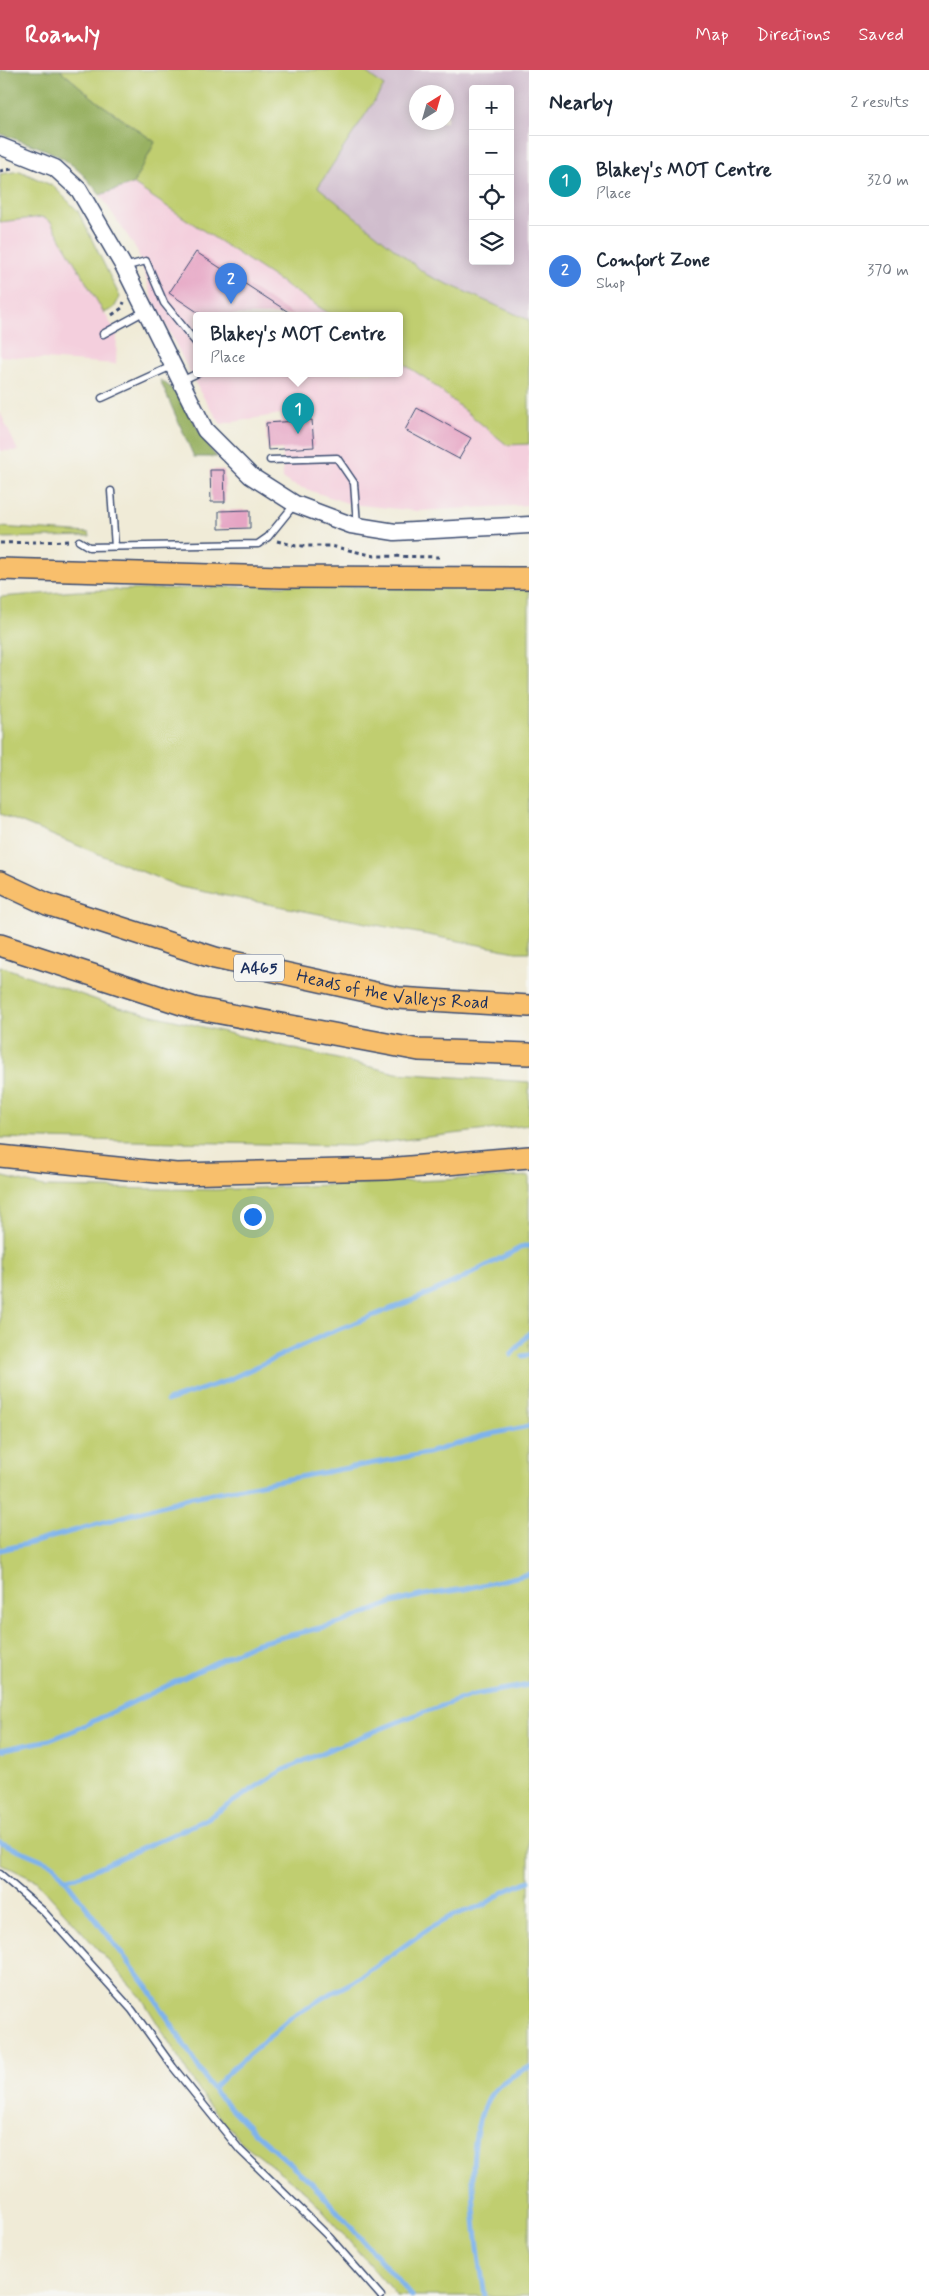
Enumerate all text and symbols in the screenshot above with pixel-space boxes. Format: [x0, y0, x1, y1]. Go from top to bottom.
text: Roamly [25, 20, 100, 51]
text: Map [696, 23, 729, 47]
text: Directions [757, 23, 831, 47]
text: Saved [859, 23, 904, 47]
north arrow [409, 85, 454, 130]
map controls [469, 85, 514, 265]
button: + [469, 85, 514, 130]
text: Nearby [549, 89, 613, 117]
text: 2 results [851, 92, 909, 113]
button: − [469, 130, 514, 175]
text: Blakey's MOT Centre [596, 158, 772, 183]
text: 1 [561, 170, 569, 191]
text: 320 m [867, 170, 909, 191]
button: locate [469, 175, 514, 220]
text: Place [596, 183, 631, 204]
button: layers [469, 220, 514, 265]
text: Comfort Zone [596, 248, 710, 273]
text: 2 [561, 260, 569, 281]
text: 370 m [867, 260, 909, 281]
pin: 2 [215, 263, 247, 304]
text: Shop [596, 273, 625, 294]
popup [193, 312, 403, 377]
text: Blakey's MOT Centre [210, 322, 386, 347]
text: Place [210, 347, 245, 368]
pin: 1 [282, 393, 314, 434]
road number: A465 [234, 954, 284, 981]
street label: Heads of the Valleys Road [294, 964, 489, 1015]
your location [240, 1204, 266, 1230]

